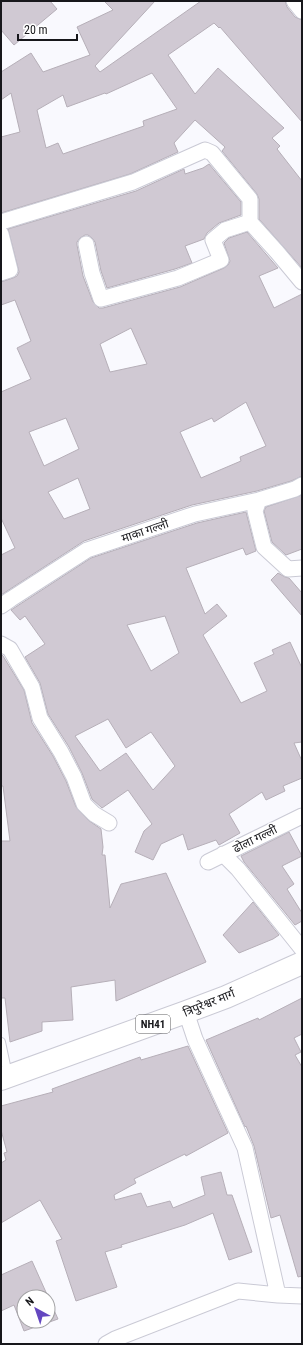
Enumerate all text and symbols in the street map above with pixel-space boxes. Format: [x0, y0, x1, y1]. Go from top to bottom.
scale bar [18, 16, 77, 42]
text: 20 m [24, 23, 48, 37]
street label: माका गल्ली [119, 515, 171, 546]
street label: ढोला गल्ली [230, 821, 280, 856]
street label: त्रिपुरेश्वर मार्ग [181, 985, 238, 1021]
road number: NH41 [136, 1015, 170, 1033]
north arrow [16, 1289, 56, 1329]
text: N [23, 1294, 37, 1309]

